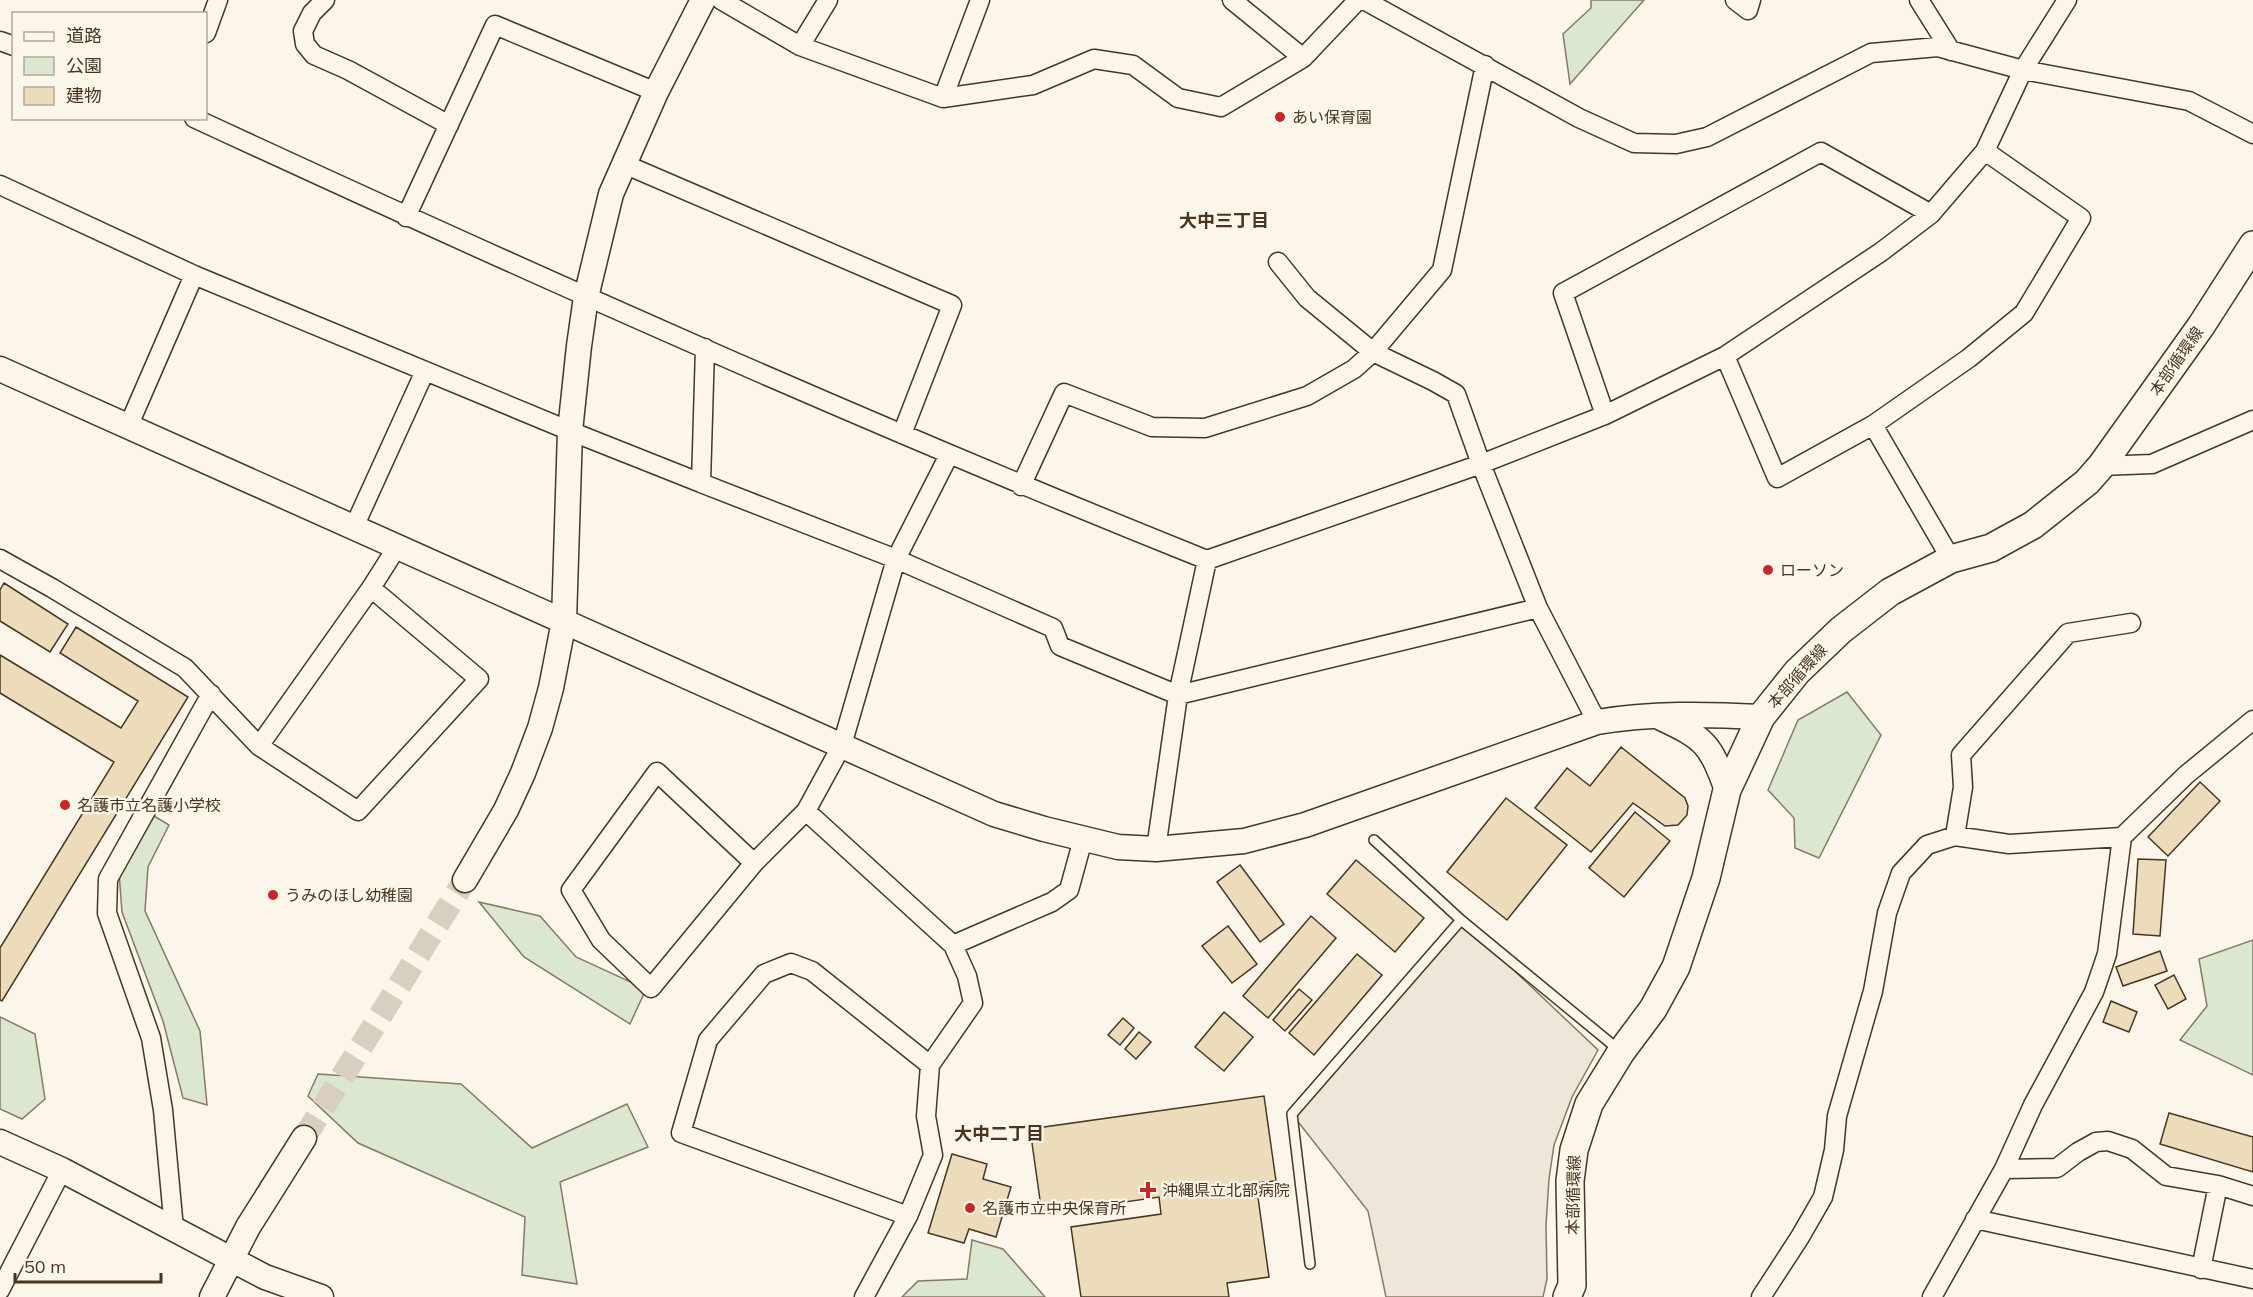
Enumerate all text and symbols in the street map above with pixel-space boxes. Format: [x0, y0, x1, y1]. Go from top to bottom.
legend [12, 12, 207, 120]
text: 道路 [66, 24, 102, 47]
text: 公園 [66, 54, 102, 77]
text: 建物 [66, 84, 102, 107]
place label: あい保育園 [1292, 107, 1372, 127]
marker: あい保育園 [1273, 110, 1287, 124]
district label: 大中三丁目 [1179, 209, 1269, 232]
street label: 本部循環線 [2145, 322, 2207, 400]
place label: ローソン [1780, 560, 1844, 580]
marker: ローソン [1761, 563, 1775, 577]
street label: 本部循環線 [1763, 640, 1831, 712]
place label: 名護市立名護小学校 [77, 795, 221, 815]
marker: 名護市立名護小学校 [58, 798, 72, 812]
place label: うみのほし幼稚園 [285, 885, 413, 905]
marker: うみのほし幼稚園 [266, 888, 280, 902]
district label: 大中二丁目 [954, 1122, 1044, 1145]
street label: 本部循環線 [1562, 1155, 1584, 1235]
place label: 沖縄県立北部病院 [1162, 1180, 1290, 1200]
marker: 沖縄県立北部病院 [1139, 1181, 1157, 1199]
place label: 名護市立中央保育所 [982, 1198, 1126, 1218]
marker: 名護市立中央保育所 [963, 1201, 977, 1215]
scale bar [15, 1246, 160, 1284]
text: 50 m [24, 1255, 66, 1278]

